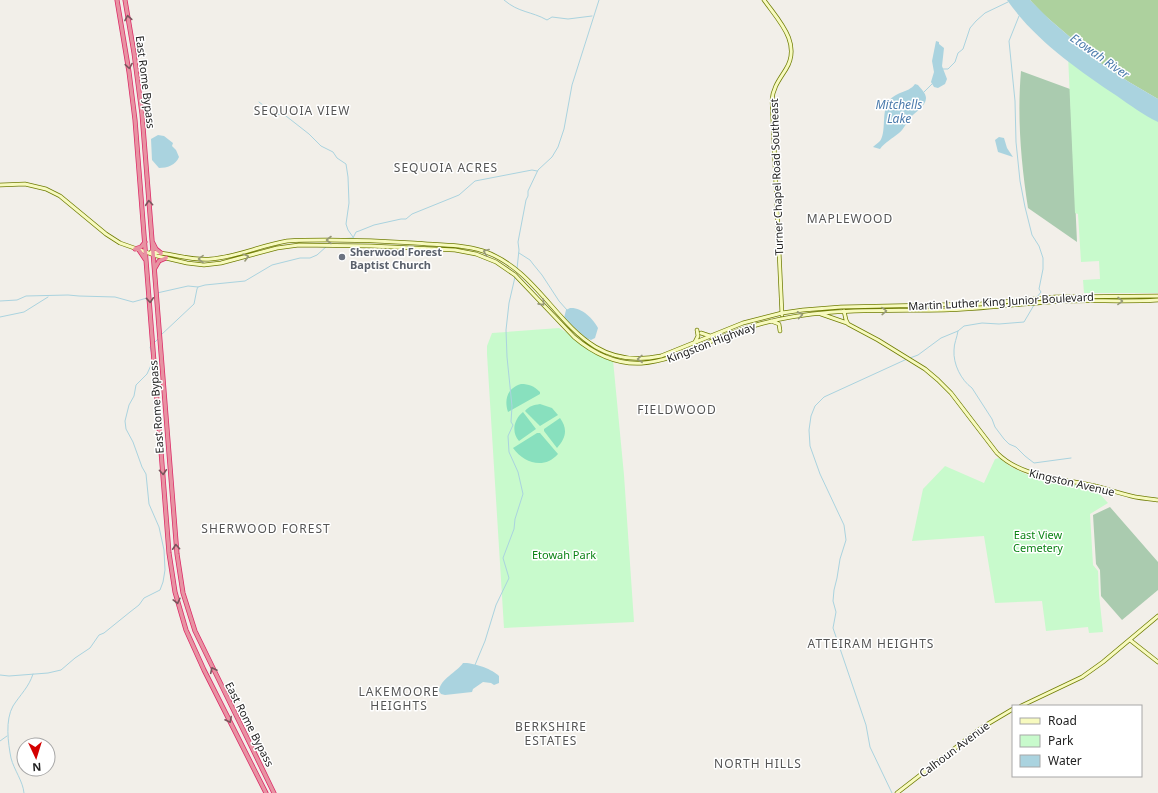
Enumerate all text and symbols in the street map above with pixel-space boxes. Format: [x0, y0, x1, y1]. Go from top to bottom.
one-way arrow [125, 15, 133, 22]
water label: Etowah River [1067, 29, 1134, 83]
street label: East Rome Bypass [133, 35, 159, 129]
one-way arrow [124, 63, 132, 69]
water label: Mitchells Lake [876, 96, 922, 127]
street label: Turner Chapel Road Southeast [766, 98, 786, 256]
district label: SEQUOIA VIEW [254, 102, 350, 119]
district label: SEQUOIA ACRES [394, 159, 498, 176]
one-way arrow [145, 200, 154, 206]
district label: MAPLEWOOD [807, 210, 893, 227]
one-way arrow [326, 236, 332, 244]
place label: Sherwood Forest Baptist Church [350, 244, 442, 272]
one-way arrow [482, 249, 489, 257]
marker: Sherwood Forest Baptist Church [337, 252, 347, 262]
one-way arrow [243, 253, 250, 262]
one-way arrow [198, 255, 204, 263]
street label: Martin Luther King Junior Boulevard [908, 289, 1094, 313]
one-way arrow [145, 297, 154, 303]
one-way arrow [1117, 297, 1123, 305]
one-way arrow [537, 299, 544, 306]
one-way arrow [881, 307, 887, 315]
one-way arrow [797, 311, 803, 320]
street label: Kingston Highway [665, 318, 758, 366]
one-way arrow [637, 354, 643, 363]
street label: East Rome Bypass [145, 360, 167, 454]
district label: FIELDWOOD [637, 401, 717, 418]
street label: Kingston Avenue [1028, 465, 1116, 499]
one-way arrow [159, 469, 168, 475]
district label: SHERWOOD FOREST [201, 520, 331, 537]
park label: East View Cemetery [1013, 527, 1063, 555]
one-way arrow [172, 544, 181, 550]
park label: Etowah Park [532, 547, 596, 562]
one-way arrow [173, 598, 181, 604]
district label: ATTEIRAM HEIGHTS [808, 635, 934, 652]
one-way arrow [210, 667, 218, 675]
street label: East Rome Bypass [222, 679, 278, 769]
district label: LAKEMOORE HEIGHTS [359, 683, 439, 714]
legend [1012, 705, 1142, 777]
text: Road [1048, 712, 1077, 729]
one-way arrow [224, 715, 232, 723]
district label: BERKSHIRE ESTATES [515, 718, 587, 749]
street label: Calhoun Avenue [916, 718, 992, 780]
text: Park [1048, 732, 1074, 749]
north arrow [16, 737, 56, 777]
text: Water [1048, 752, 1082, 769]
district label: NORTH HILLS [714, 755, 802, 772]
text: N [32, 760, 42, 775]

